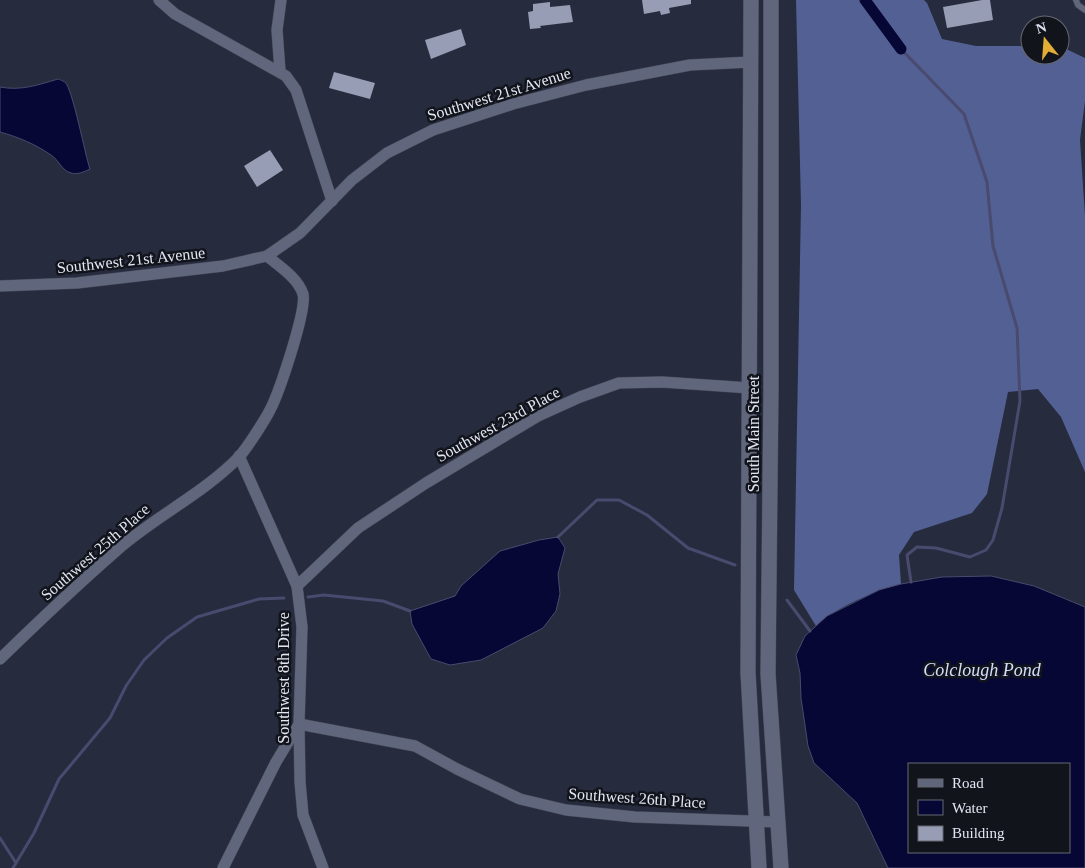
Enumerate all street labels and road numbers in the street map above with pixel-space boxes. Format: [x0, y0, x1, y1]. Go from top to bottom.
street label: Southwest 21st Avenue [425, 64, 573, 124]
street label: Southwest 21st Avenue [56, 244, 206, 276]
street label: South Main Street [745, 375, 762, 492]
street label: Southwest 23rd Place [433, 383, 563, 465]
street label: Southwest 25th Place [37, 500, 153, 604]
street label: Southwest 8th Drive [275, 612, 292, 744]
street label: Southwest 26th Place [568, 785, 706, 811]

